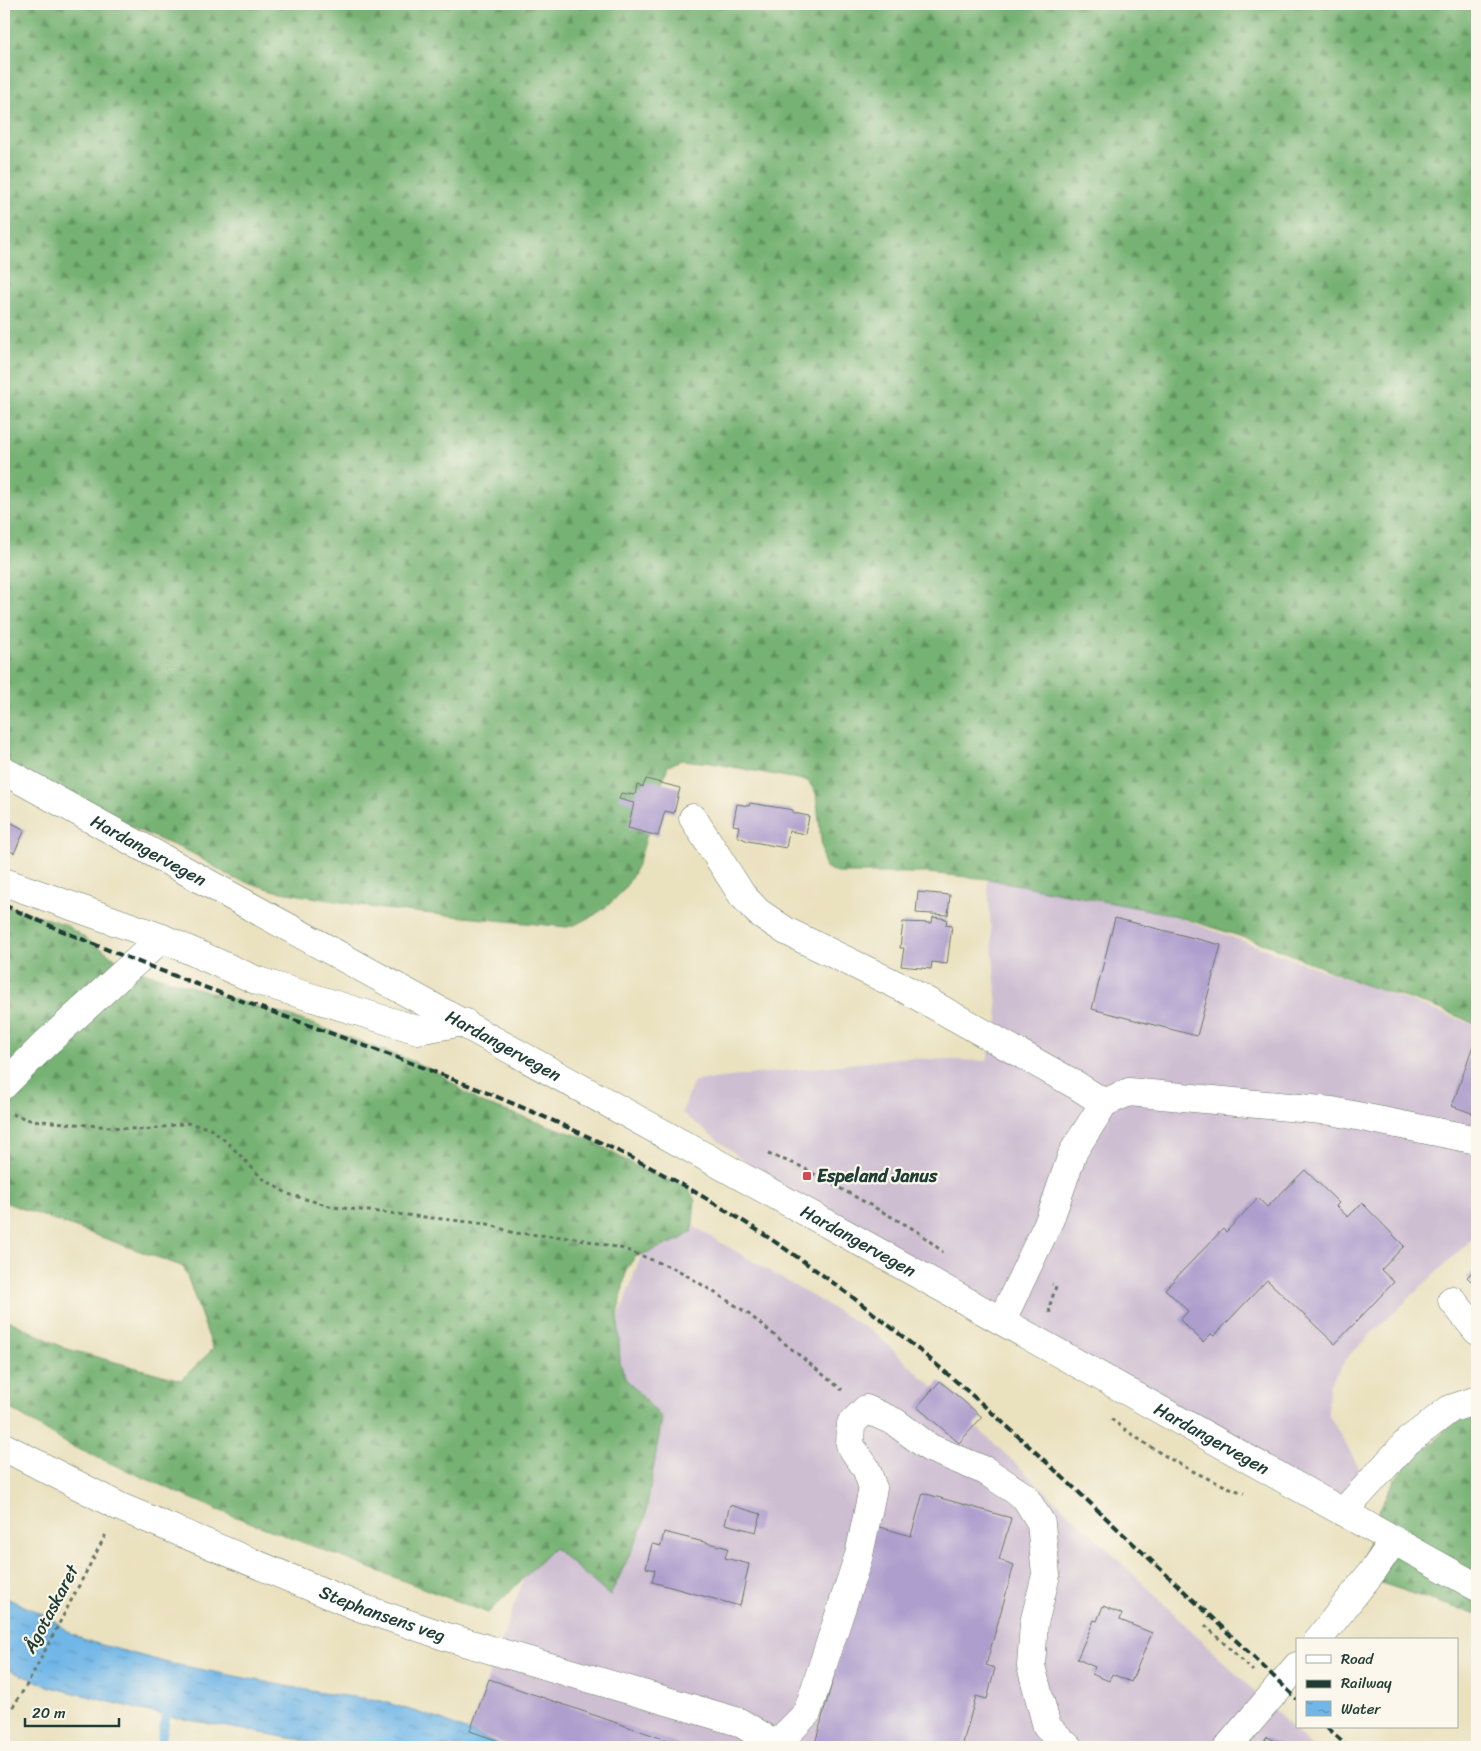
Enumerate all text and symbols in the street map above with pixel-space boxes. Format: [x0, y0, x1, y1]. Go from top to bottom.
street label: Hardangervegen [85, 806, 213, 896]
street label: Hardangervegen [440, 1001, 568, 1091]
place label: Espeland Janus [817, 1160, 938, 1192]
marker: Espeland Janus [801, 1170, 813, 1182]
street label: Hardangervegen [794, 1196, 922, 1286]
street label: Hardangervegen [1148, 1393, 1276, 1484]
street label: Ågotaskaret [14, 1558, 88, 1660]
street label: Stephansens veg [314, 1576, 450, 1651]
legend [1296, 1638, 1458, 1728]
text: Road [1341, 1646, 1374, 1672]
text: Railway [1341, 1670, 1392, 1696]
scale bar [25, 1696, 119, 1728]
text: Water [1341, 1696, 1381, 1722]
text: 20 m [32, 1700, 66, 1726]

